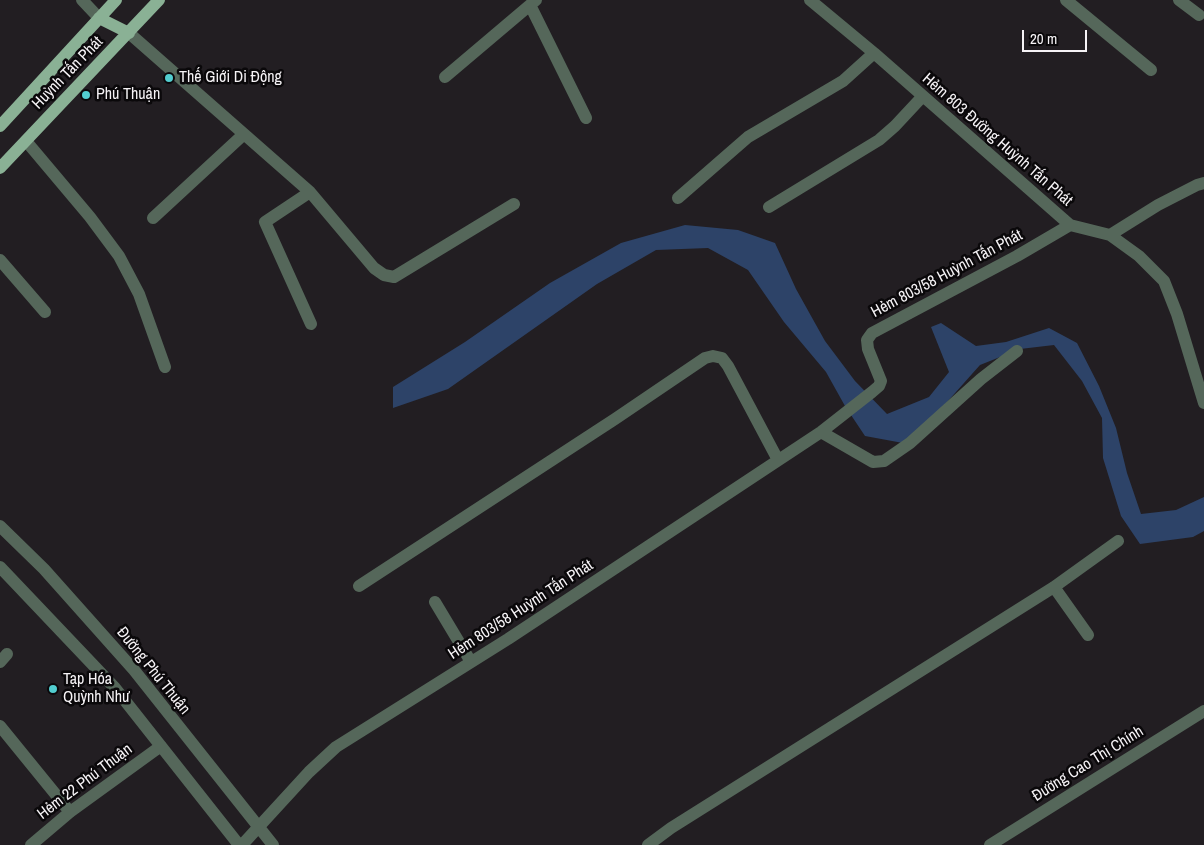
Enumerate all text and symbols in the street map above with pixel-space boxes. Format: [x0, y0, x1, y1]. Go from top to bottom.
scale bar [1024, 20, 1089, 52]
text: 20 m [1030, 28, 1057, 49]
street label: Huỳnh Tấn Phát [29, 33, 107, 113]
place label: Thế Giới Di Động [179, 68, 282, 88]
street label: Hẻm 803 Đường Huỳnh Tấn Phát [918, 70, 1076, 210]
marker: Thế Giới Di Động [163, 72, 175, 84]
place label: Phú Thuận [96, 85, 160, 105]
marker: Phú Thuận [80, 89, 92, 101]
street label: Hẻm 803/58 Huỳnh Tấn Phát [868, 226, 1026, 322]
street label: Hẻm 803/58 Huỳnh Tấn Phát [445, 556, 597, 664]
street label: Đường Phú Thuận [112, 624, 194, 718]
place label: Tạp Hóa Quỳnh Như [63, 670, 129, 708]
marker: Tạp Hóa Quỳnh Như [47, 683, 59, 695]
street label: Đường Cao Thị Chính [1029, 722, 1147, 806]
street label: Hẻm 22 Phú Thuận [34, 740, 136, 824]

